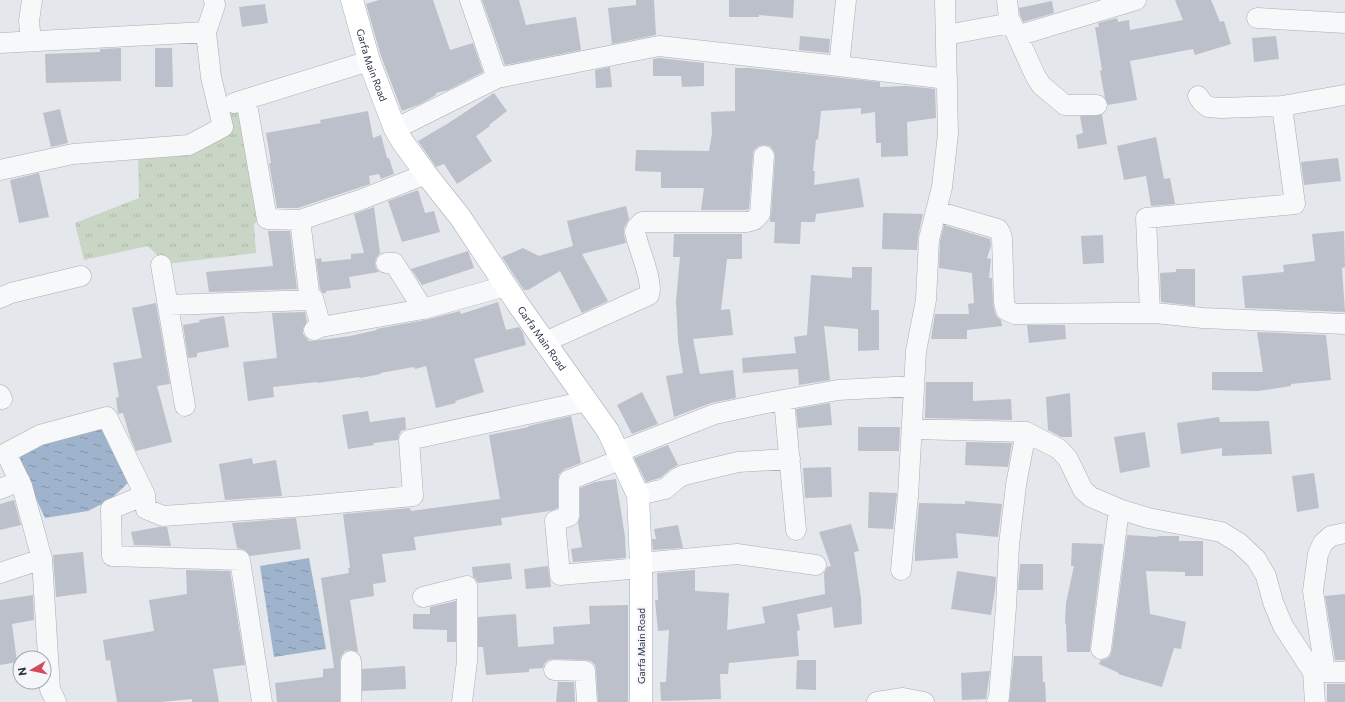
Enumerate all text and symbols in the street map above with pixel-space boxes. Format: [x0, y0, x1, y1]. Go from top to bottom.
street label: Garfa Main Road [354, 27, 390, 103]
street label: Garfa Main Road [515, 304, 569, 373]
street label: Garfa Main Road [635, 608, 647, 684]
north arrow [12, 650, 52, 690]
text: N [15, 667, 29, 677]

